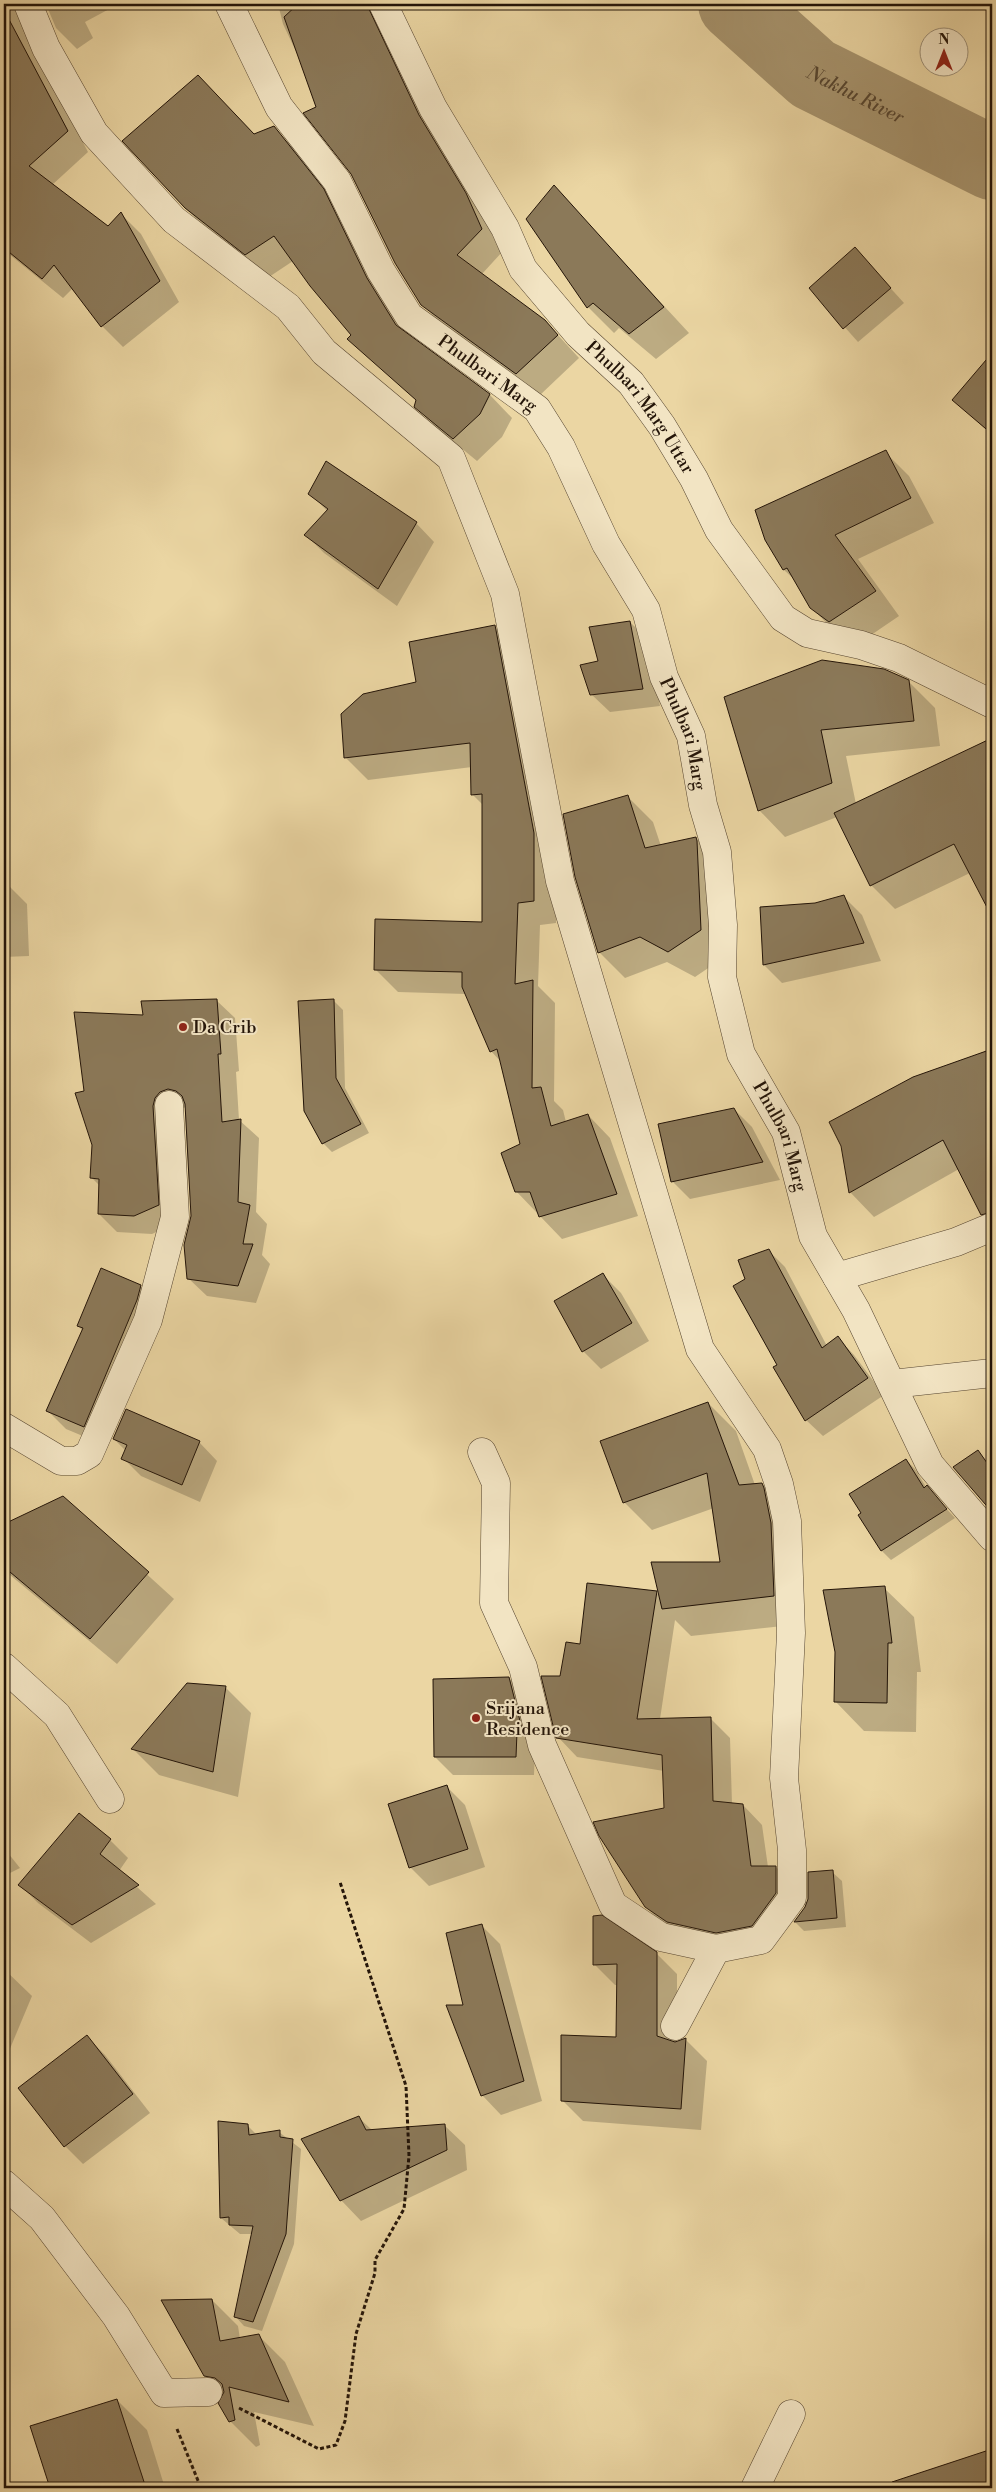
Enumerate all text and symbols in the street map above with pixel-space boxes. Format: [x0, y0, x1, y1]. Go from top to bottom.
north arrow [918, 28, 968, 78]
text: N [938, 31, 950, 49]
water label: Nakhu River [802, 60, 909, 130]
street label: Phulbari Marg [433, 329, 543, 418]
street label: Phulbari Marg Uttar [581, 335, 700, 478]
street label: Phulbari Marg [654, 674, 712, 793]
place label: Da Crib [193, 1016, 257, 1039]
marker: Da Crib [177, 1021, 189, 1033]
street label: Phulbari Marg [748, 1077, 813, 1195]
place label: Srijana Residence [486, 1697, 569, 1741]
marker: Srijana Residence [470, 1712, 482, 1724]

